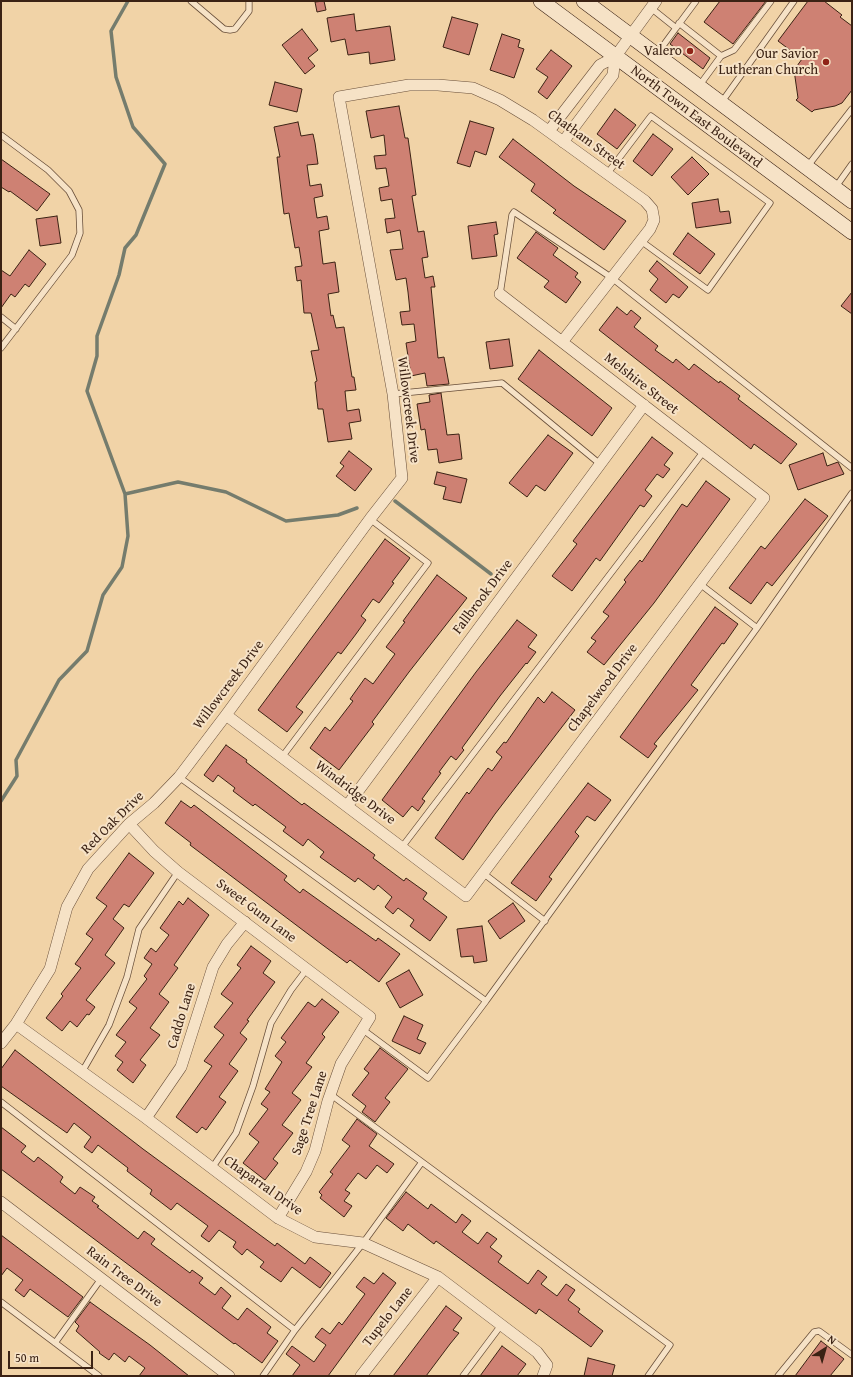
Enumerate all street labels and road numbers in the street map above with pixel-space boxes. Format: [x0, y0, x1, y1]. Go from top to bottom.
street label: North Town East Boulevard [627, 62, 765, 172]
street label: Chatham Street [544, 106, 628, 174]
street label: Melshire Street [600, 350, 682, 418]
street label: Willowcreek Drive [393, 356, 423, 464]
street label: Fallbrook Drive [449, 556, 517, 638]
street label: Willowcreek Drive [190, 637, 268, 733]
street label: Chapelwood Drive [564, 641, 642, 735]
street label: Windridge Drive [311, 757, 399, 829]
street label: Red Oak Drive [78, 788, 148, 858]
street label: Sweet Gum Lane [213, 875, 299, 947]
street label: Caddo Lane [164, 981, 200, 1051]
street label: Sage Tree Lane [288, 1069, 332, 1157]
street label: Chaparral Drive [220, 1153, 306, 1219]
street label: Rain Tree Drive [83, 1243, 165, 1311]
street label: Tupelo Lane [359, 1284, 417, 1350]

